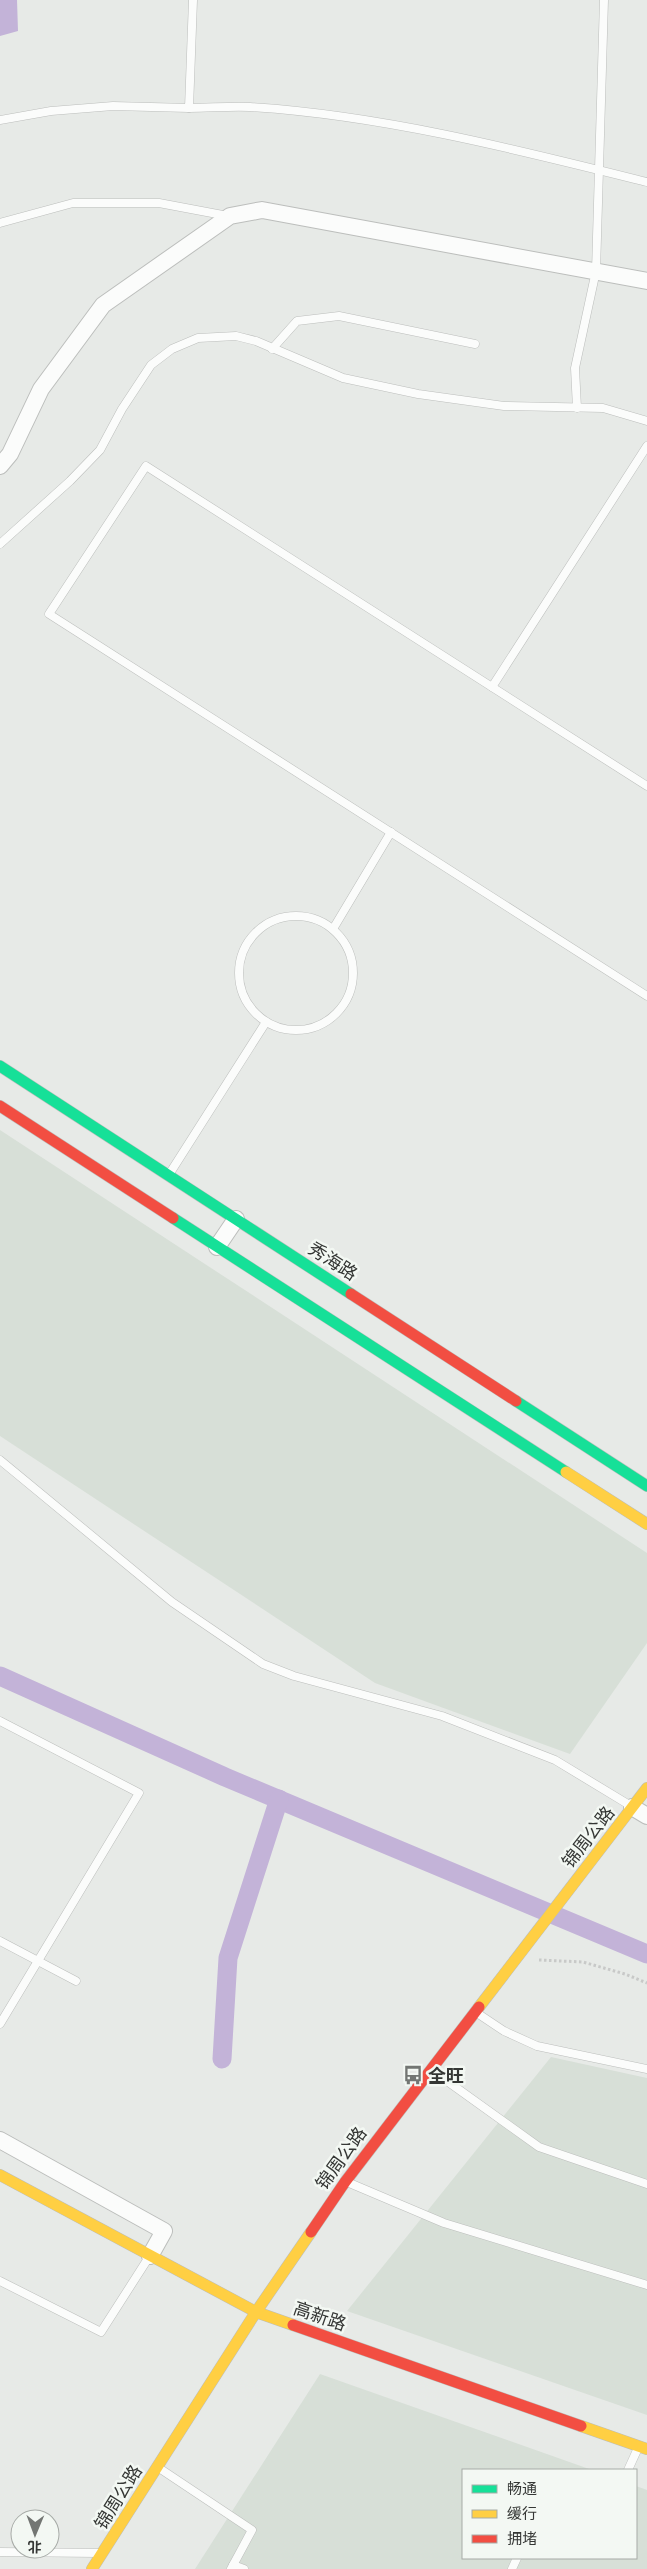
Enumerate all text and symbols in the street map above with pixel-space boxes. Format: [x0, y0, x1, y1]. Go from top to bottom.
street label: 秀海路 [304, 1236, 362, 1286]
street label: 锦周公路 [556, 1801, 620, 1873]
place label: 全旺 [428, 2063, 464, 2088]
bus stop icon: 全旺 [402, 2064, 424, 2086]
street label: 锦周公路 [310, 2122, 372, 2194]
street label: 高新路 [290, 2295, 350, 2337]
street label: 锦周公路 [88, 2460, 148, 2534]
legend [462, 2469, 637, 2559]
text: 畅通 [507, 2478, 537, 2499]
text: 缓行 [507, 2503, 537, 2524]
north arrow [10, 2509, 60, 2559]
text: 拥堵 [507, 2528, 537, 2549]
text: 北 [28, 2538, 42, 2556]

